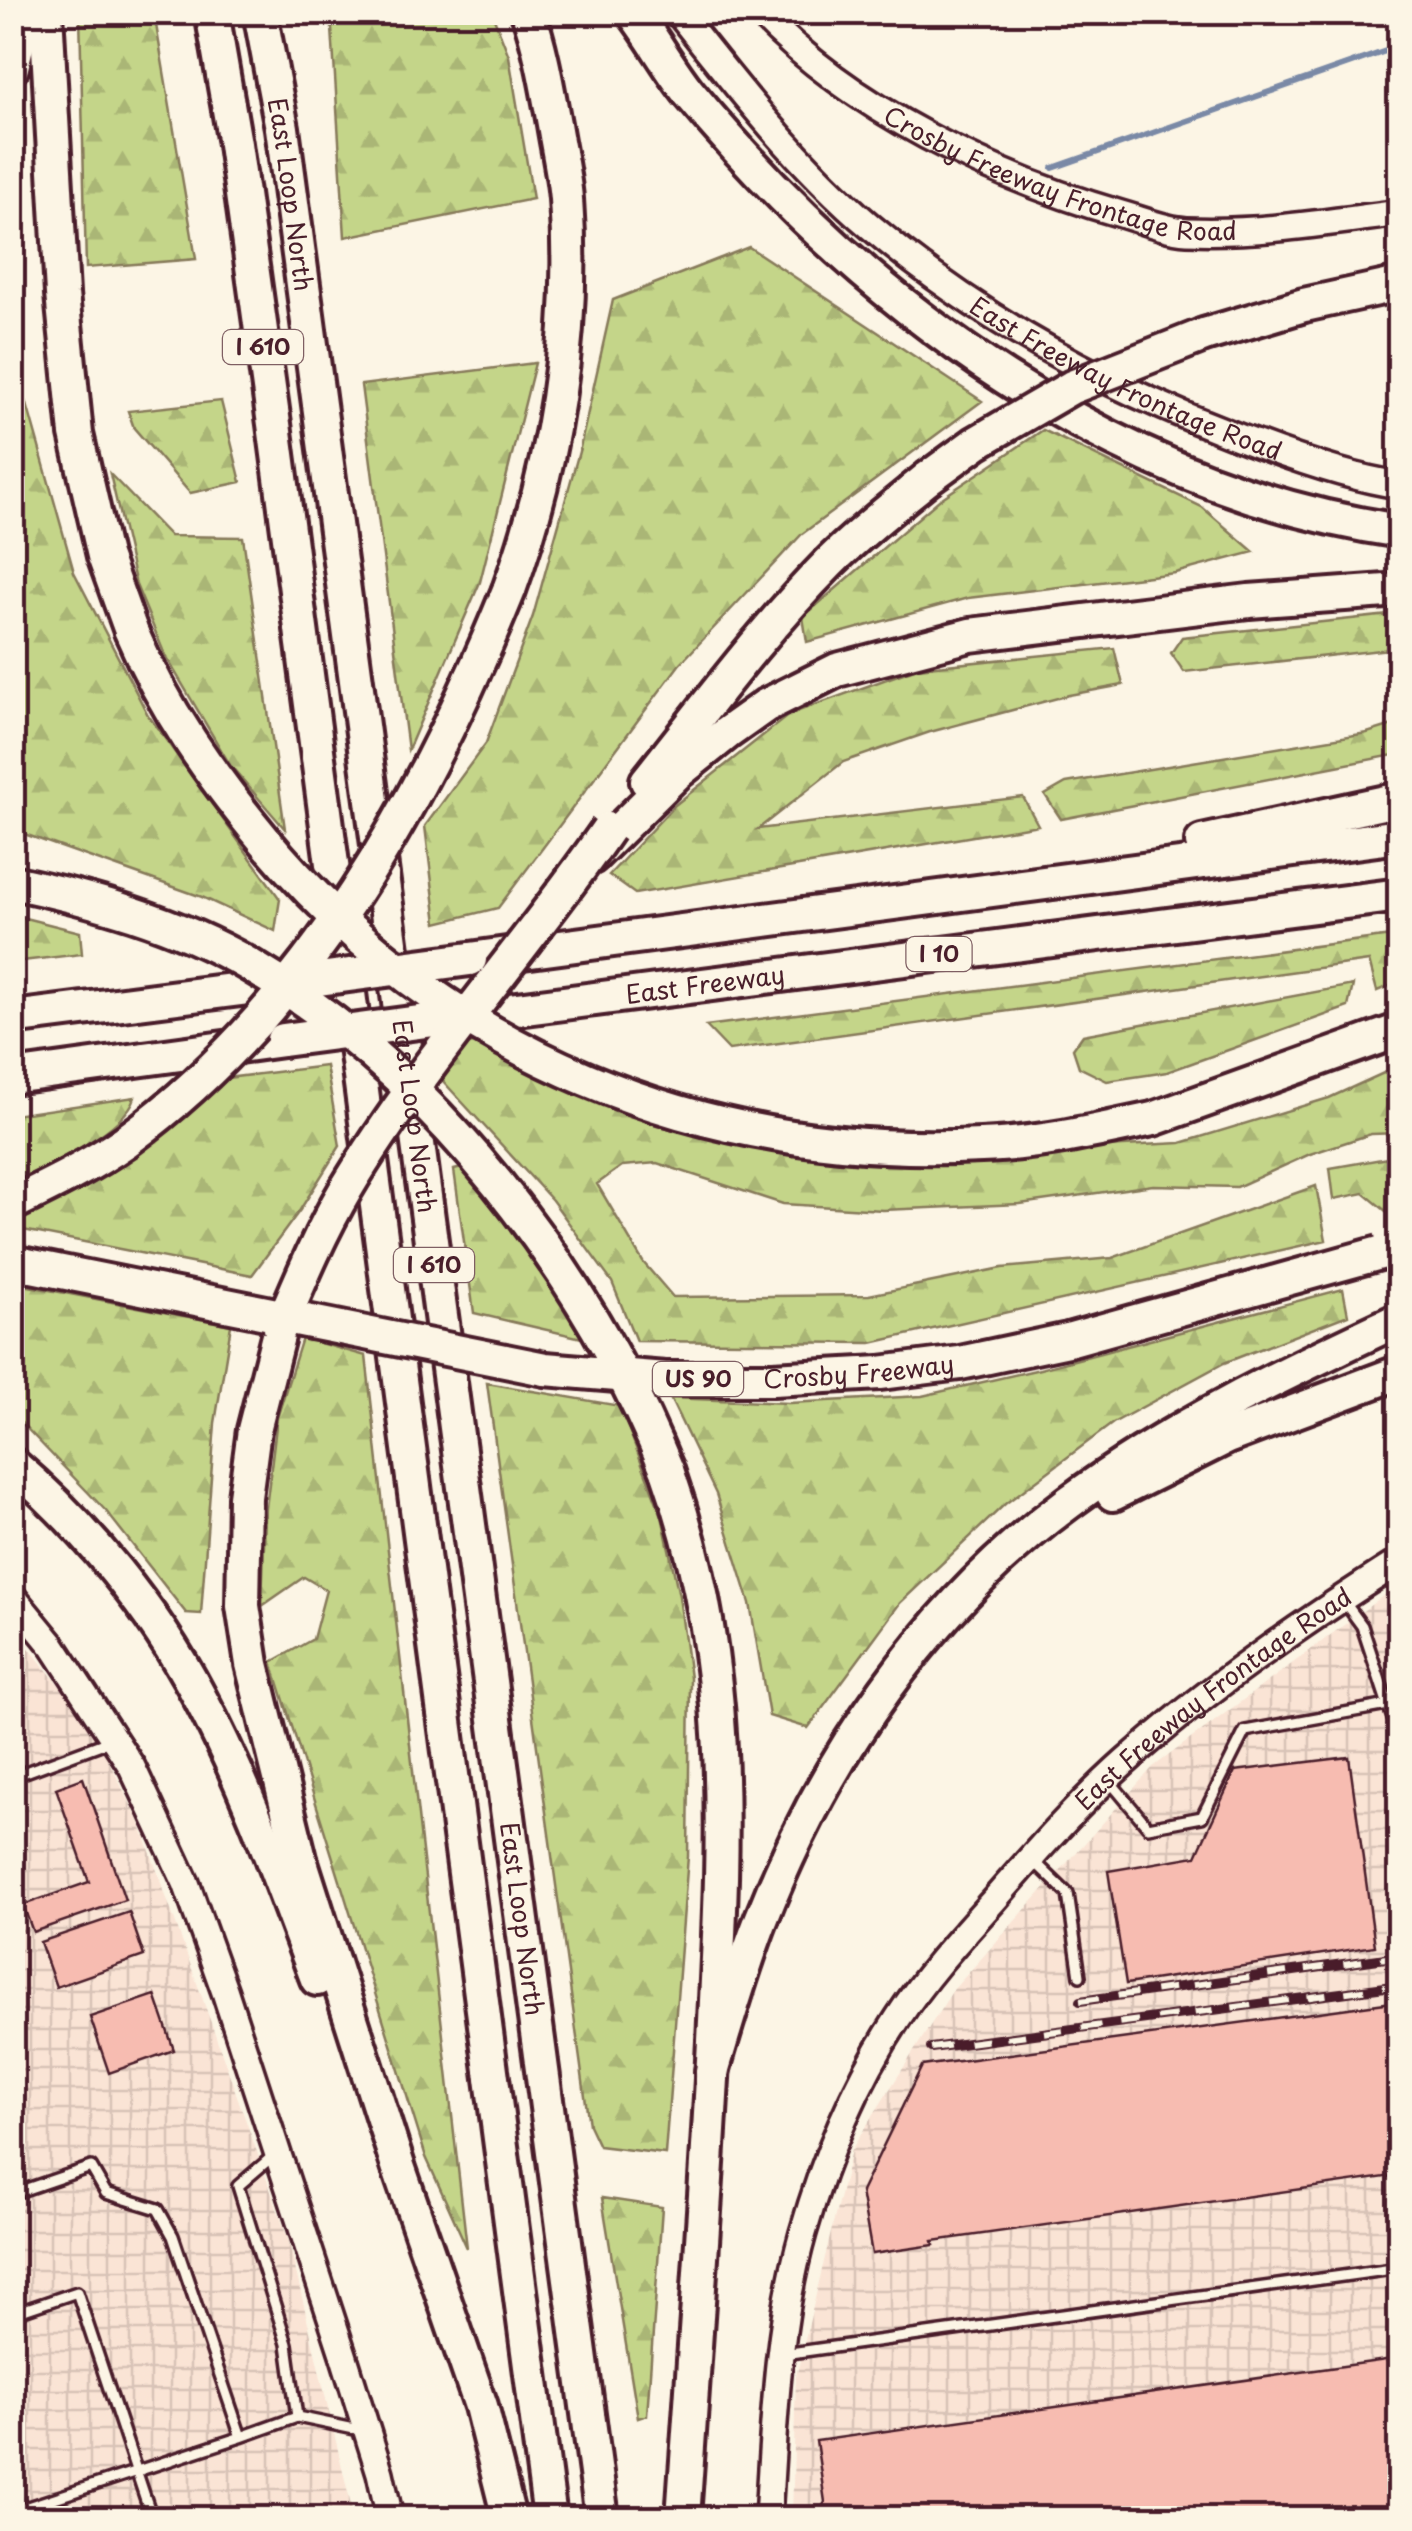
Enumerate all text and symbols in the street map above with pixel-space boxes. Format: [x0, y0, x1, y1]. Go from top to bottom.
street label: East Loop North [259, 94, 324, 293]
street label: Crosby Freeway Frontage Road [877, 95, 1237, 250]
street label: East Freeway Frontage Road [963, 286, 1287, 470]
road number: I 610 [223, 330, 303, 364]
road number: I 10 [906, 937, 972, 971]
street label: East Freeway [623, 955, 787, 1013]
street label: East Loop North [384, 1017, 447, 1215]
road number: I 610 [394, 1248, 474, 1282]
street label: Crosby Freeway [763, 1344, 956, 1397]
road number: US 90 [653, 1362, 743, 1396]
street label: East Freeway Frontage Road [1065, 1577, 1359, 1818]
street label: East Loop North [491, 1820, 555, 2018]

